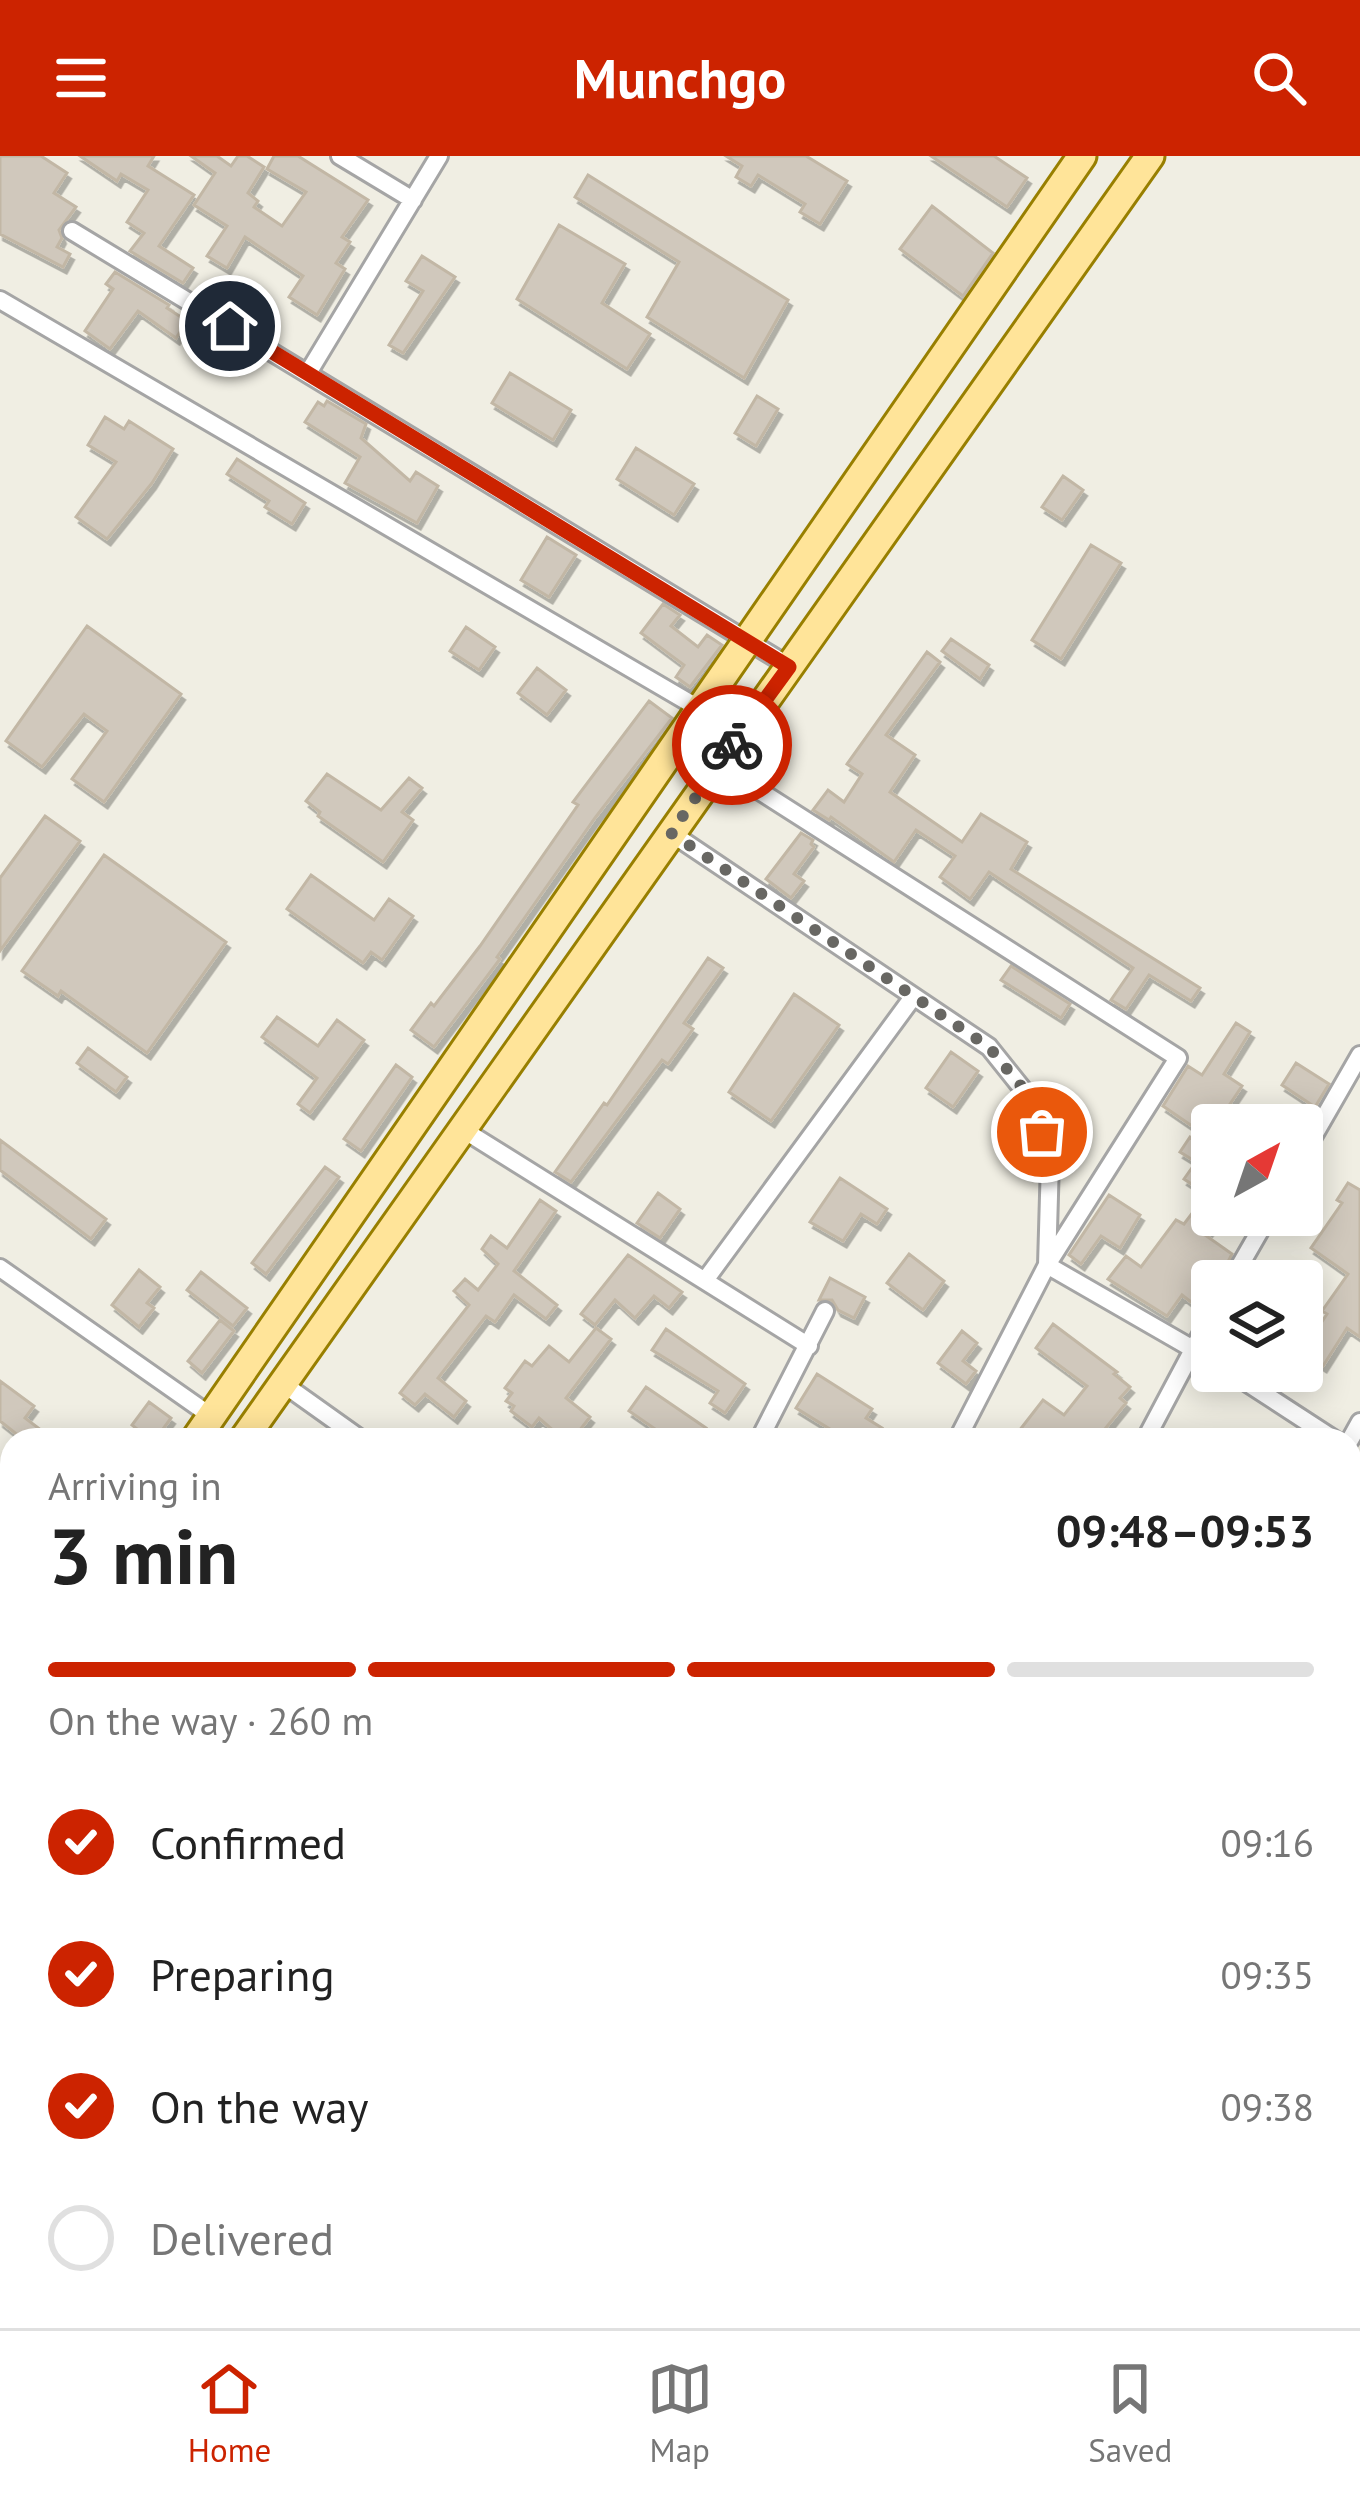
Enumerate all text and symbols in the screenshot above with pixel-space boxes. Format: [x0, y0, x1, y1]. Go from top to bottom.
text: Munchgo [574, 43, 786, 113]
icon: menu [48, 45, 114, 111]
icon: search [1246, 45, 1312, 111]
pin [179, 275, 281, 377]
icon: home [197, 293, 263, 359]
courier [672, 685, 792, 805]
icon: bike [699, 712, 765, 778]
pin [991, 1081, 1093, 1183]
icon: bag [1009, 1099, 1075, 1165]
north arrow [1191, 1104, 1323, 1236]
map controls [1191, 1104, 1323, 1392]
button: layers [1191, 1260, 1323, 1392]
text: Arriving in [48, 1460, 222, 1511]
text: 09:48–09:53 [1056, 1501, 1314, 1559]
text: 3 min [48, 1505, 238, 1606]
text: On the way · 260 m [48, 1695, 373, 1746]
icon: check [48, 1809, 114, 1875]
text: Confirmed [150, 1813, 346, 1871]
text: 09:16 [1220, 1817, 1314, 1868]
icon: check [48, 1941, 114, 2007]
text: Preparing [150, 1945, 335, 2003]
text: 09:35 [1220, 1949, 1314, 2000]
icon: check [48, 2073, 114, 2139]
text: On the way [150, 2077, 369, 2135]
text: 09:38 [1220, 2081, 1314, 2132]
text: Delivered [150, 2209, 334, 2267]
tab: Home [188, 2356, 271, 2471]
tab: Map [647, 2356, 713, 2471]
tab: Saved [1088, 2356, 1172, 2471]

